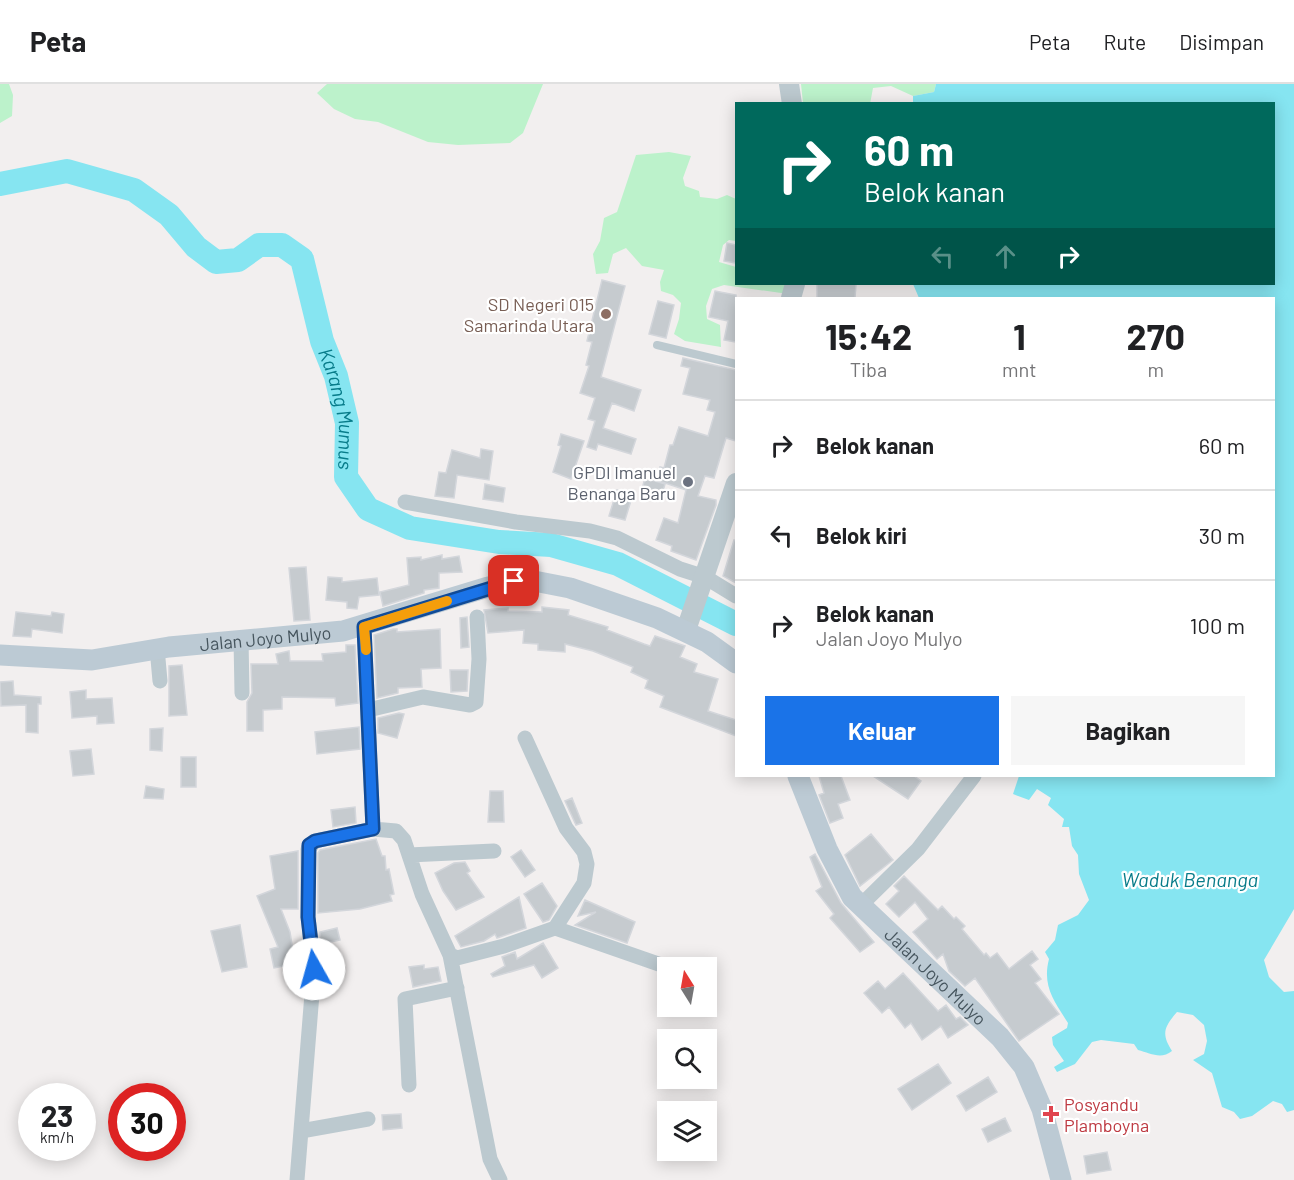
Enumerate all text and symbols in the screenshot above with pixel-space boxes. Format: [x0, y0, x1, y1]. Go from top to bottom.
text: Peta [30, 24, 86, 58]
text: Peta [1029, 29, 1071, 54]
text: Rute [1104, 29, 1146, 54]
text: Disimpan [1179, 29, 1264, 54]
text: 60 m [864, 124, 954, 174]
icon: right [765, 126, 843, 204]
text: Belok kanan [864, 175, 1005, 207]
icon: left [926, 240, 959, 273]
icon: ahead [989, 240, 1022, 273]
icon: right [1052, 240, 1085, 273]
place label: SD Negeri 015 Samarinda Utara [464, 293, 594, 336]
marker: SD Negeri 015 Samarinda Utara [599, 307, 613, 321]
text: 15:42 [825, 314, 912, 357]
text: 1 [1013, 314, 1026, 357]
text: 270 [1127, 314, 1185, 357]
water label: Karang Mumus [314, 344, 359, 470]
text: Tiba [850, 357, 887, 381]
text: mnt [1002, 357, 1037, 381]
text: m [1148, 357, 1164, 381]
icon: right [765, 429, 798, 462]
text: Belok kanan [816, 432, 934, 458]
text: 60 m [1199, 432, 1245, 458]
place label: GPDI Imanuel Benanga Baru [568, 461, 676, 504]
marker: GPDI Imanuel Benanga Baru [681, 475, 695, 489]
icon: left [765, 519, 798, 552]
text: Belok kiri [816, 522, 907, 548]
text: 30 m [1199, 522, 1245, 548]
pin [488, 555, 539, 606]
icon: arrive [497, 564, 530, 597]
text: Belok kanan [816, 600, 934, 626]
icon: right [765, 609, 798, 642]
text: 100 m [1190, 612, 1245, 638]
street label: Jalan Joyo Mulyo [199, 621, 332, 655]
text: Jalan Joyo Mulyo [816, 626, 963, 650]
button: Keluar [765, 696, 999, 765]
button: Bagikan [1011, 696, 1245, 765]
water label: Waduk Benanga [1122, 867, 1258, 891]
street label: Jalan Joyo Mulyo [880, 923, 991, 1030]
position arrow [282, 937, 346, 1001]
north arrow [657, 957, 717, 1017]
map controls [657, 957, 717, 1161]
button: search [657, 1029, 717, 1089]
speed limit sign: 30 [108, 1083, 186, 1161]
place label: Posyandu Plamboyna [1064, 1093, 1149, 1136]
text: 23 [41, 1097, 73, 1133]
button: layers [657, 1101, 717, 1161]
marker: Posyandu Plamboyna [1042, 1105, 1060, 1123]
text: km/h [40, 1128, 74, 1146]

